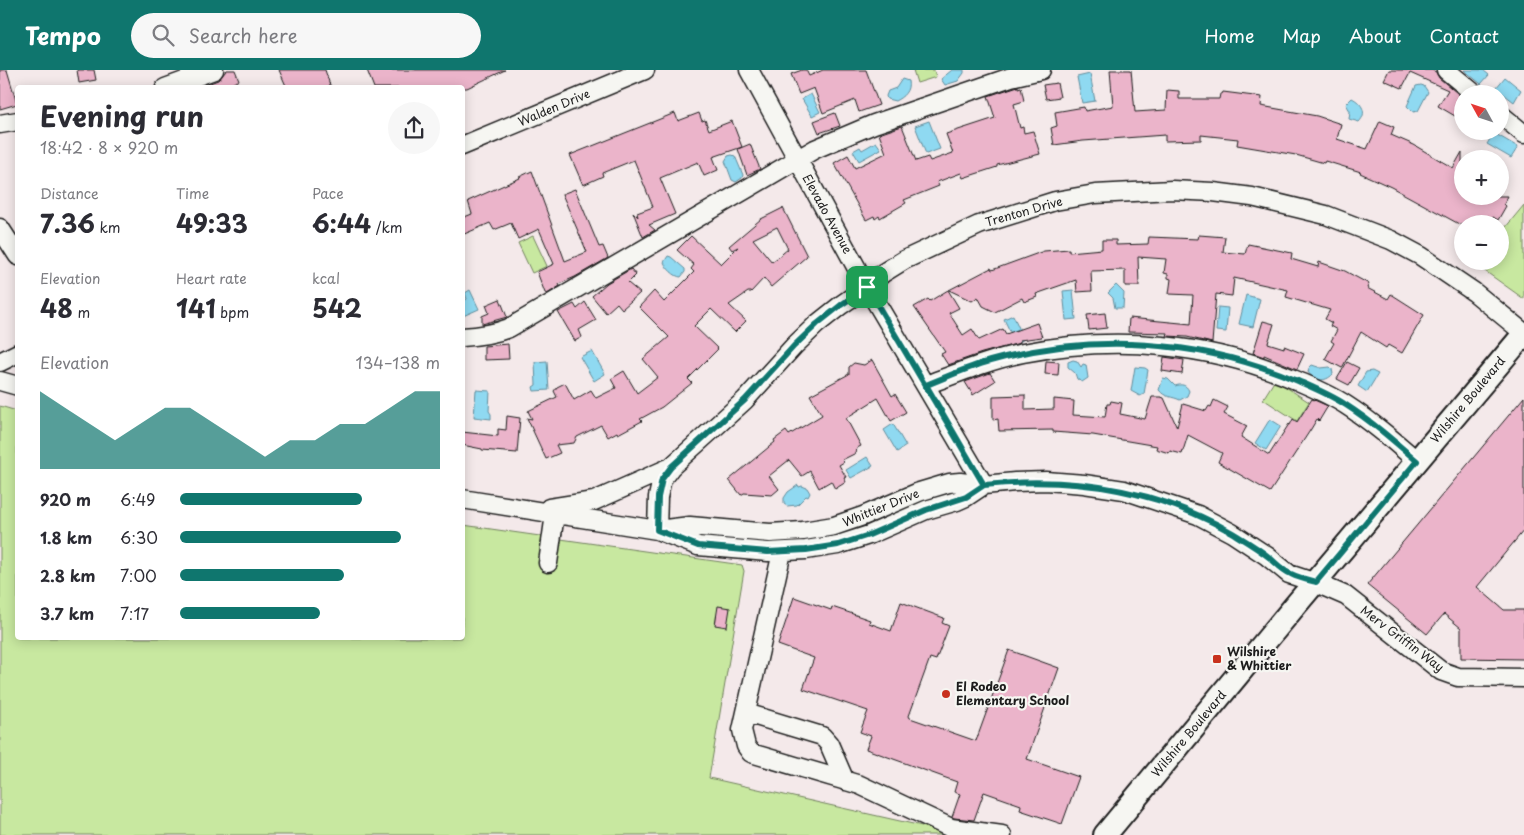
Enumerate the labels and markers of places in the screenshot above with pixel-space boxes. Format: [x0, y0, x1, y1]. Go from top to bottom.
pin [846, 266, 888, 308]
place label: Wilshire & Whittier [1227, 642, 1292, 674]
marker: Wilshire & Whittier [1211, 653, 1223, 665]
place label: El Rodeo Elementary School [956, 677, 1069, 709]
marker: El Rodeo Elementary School [940, 688, 952, 700]

